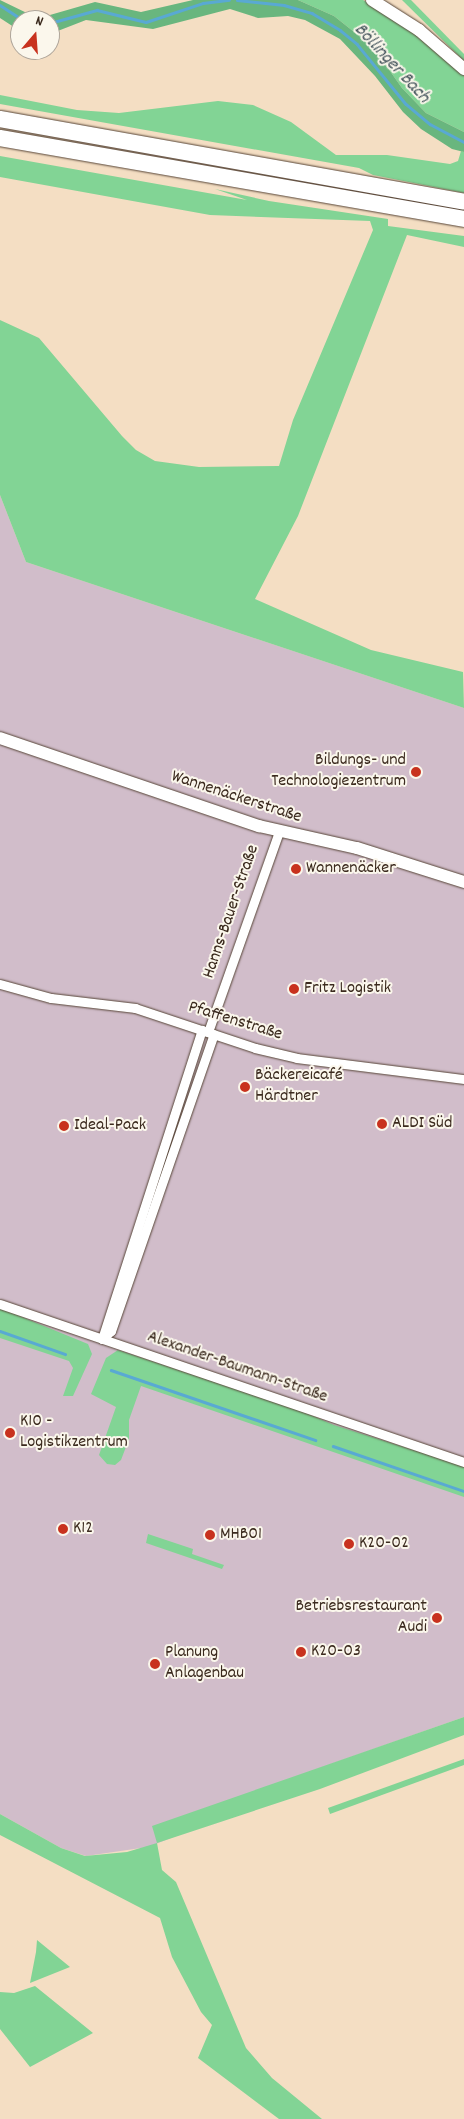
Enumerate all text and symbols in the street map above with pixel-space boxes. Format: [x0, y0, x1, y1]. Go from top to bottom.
north arrow [10, 10, 60, 60]
text: N [33, 11, 46, 32]
water label: Böllinger Bach [348, 19, 434, 109]
place label: Bildungs- und Technologiezentrum [271, 751, 406, 794]
marker: Bildungs- und Technologiezentrum [410, 766, 422, 778]
street label: Wannenäckerstraße [168, 767, 304, 829]
street label: Hanns-Bauer-Straße [199, 842, 265, 982]
place label: Wannenäcker [306, 858, 396, 880]
marker: Wannenäcker [290, 863, 302, 875]
place label: Fritz Logistik [304, 978, 391, 1000]
marker: Fritz Logistik [288, 983, 300, 995]
street label: Pfaffenstraße [185, 997, 285, 1047]
place label: Bäckereicafé Härdtner [255, 1066, 343, 1108]
marker: Bäckereicafé Härdtner [239, 1081, 251, 1093]
place label: ALDI Süd [392, 1113, 452, 1135]
place label: Ideal-Pack [74, 1115, 146, 1137]
marker: ALDI Süd [376, 1118, 388, 1130]
marker: Ideal-Pack [58, 1120, 70, 1132]
street label: Alexander-Baumann-Straße [144, 1327, 330, 1409]
place label: K10 - Logistikzentrum [20, 1412, 128, 1455]
marker: K10 - Logistikzentrum [4, 1427, 16, 1439]
place label: K12 [73, 1518, 93, 1540]
marker: K12 [57, 1523, 69, 1535]
place label: MHB01 [220, 1524, 262, 1546]
marker: MHB01 [204, 1529, 216, 1541]
place label: K20-02 [359, 1533, 409, 1555]
marker: K20-02 [343, 1538, 355, 1550]
place label: Betriebsrestaurant Audi [296, 1597, 427, 1640]
marker: Betriebsrestaurant Audi [431, 1612, 443, 1624]
place label: K20-03 [311, 1641, 361, 1663]
place label: Planung Anlagenbau [165, 1643, 244, 1686]
marker: K20-03 [295, 1646, 307, 1658]
marker: Planung Anlagenbau [149, 1658, 161, 1670]

